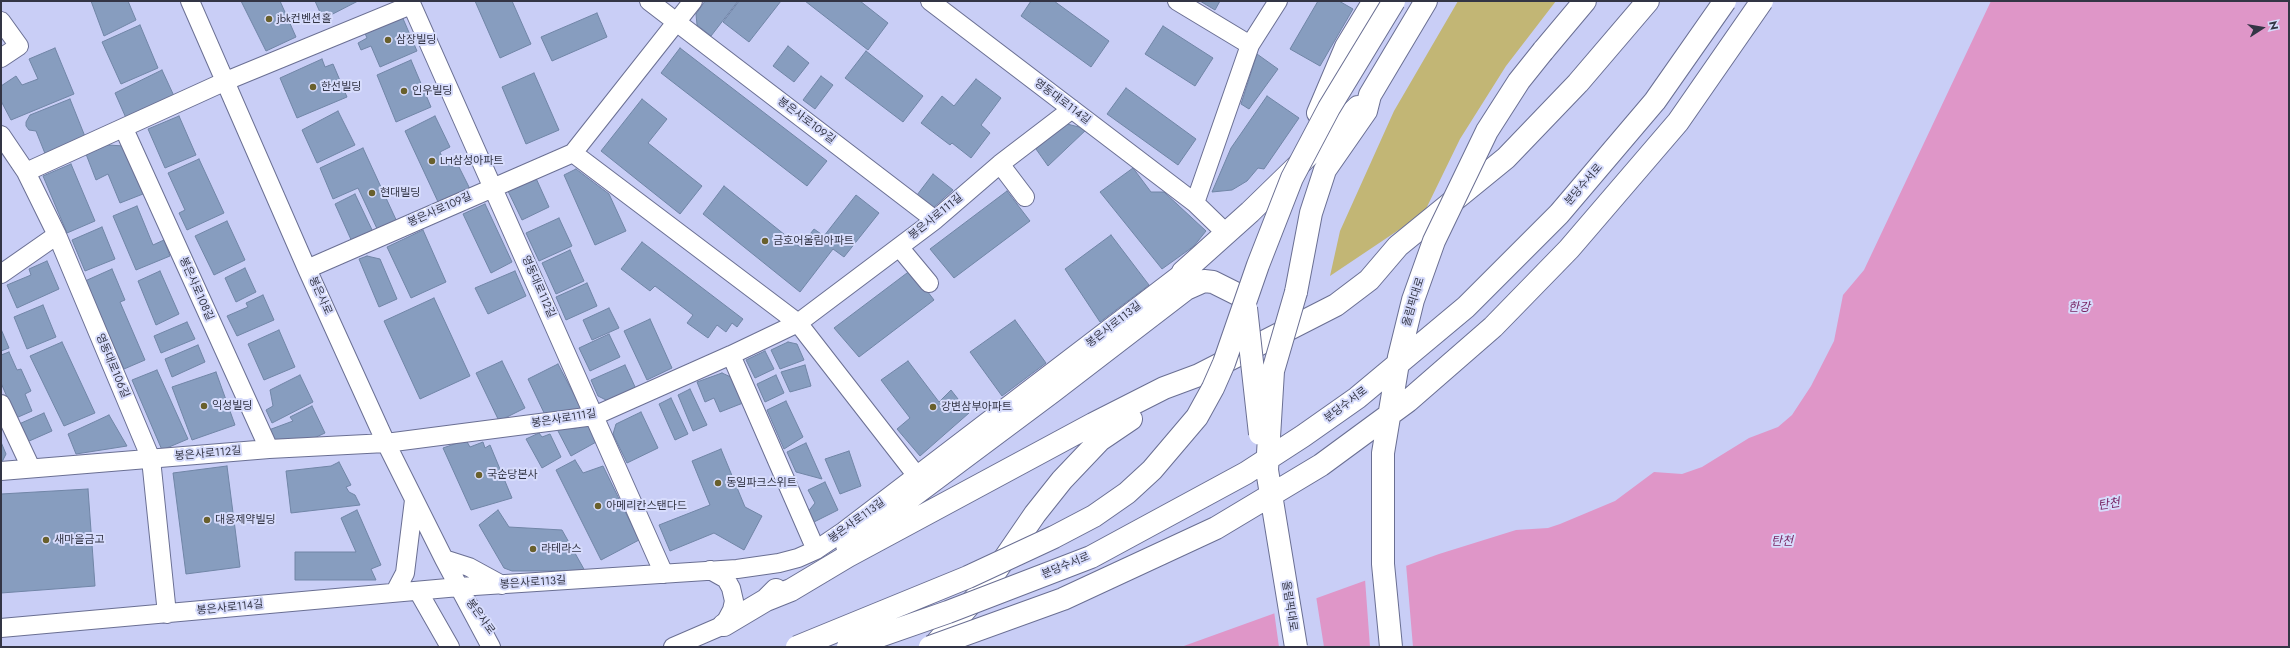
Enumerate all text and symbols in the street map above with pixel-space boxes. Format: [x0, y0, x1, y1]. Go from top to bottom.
north arrow [2242, 8, 2282, 48]
place label: jbk컨벤션홀 [277, 12, 331, 26]
marker: jbk컨벤션홀 [264, 14, 274, 24]
text: N [2265, 20, 2282, 31]
place label: 삼장빌딩 [396, 33, 436, 47]
marker: 삼장빌딩 [383, 35, 393, 45]
street label: 영동대로114길 [1031, 77, 1093, 127]
place label: 한선빌딩 [321, 80, 361, 94]
marker: 한선빌딩 [308, 82, 318, 92]
place label: 인우빌딩 [412, 84, 452, 98]
marker: 인우빌딩 [399, 86, 409, 96]
street label: 봉은사로109길 [775, 95, 837, 147]
place label: LH삼성아파트 [440, 154, 503, 168]
marker: LH삼성아파트 [427, 156, 437, 166]
street label: 분당수서로 [1562, 162, 1606, 208]
place label: 현대빌딩 [380, 186, 420, 200]
marker: 현대빌딩 [367, 188, 377, 198]
street label: 봉은사로109길 [406, 190, 474, 230]
street label: 봉은사로111길 [906, 191, 966, 243]
place label: 금호어울림아파트 [773, 234, 854, 248]
marker: 금호어울림아파트 [760, 236, 770, 246]
street label: 영동대로112길 [518, 254, 558, 320]
street label: 봉은사로108길 [176, 255, 216, 323]
street label: 봉은사로 [306, 275, 334, 317]
street label: 올림픽대로 [1400, 276, 1428, 328]
street label: 봉은사로113길 [1084, 299, 1144, 351]
water label: 한강 [2068, 301, 2090, 315]
street label: 영동대로106길 [93, 332, 131, 400]
street label: 분당수서로 [1322, 385, 1370, 425]
place label: 익성빌딩 [212, 399, 252, 413]
place label: 강변삼부아파트 [941, 400, 1012, 414]
marker: 익성빌딩 [199, 401, 209, 411]
marker: 강변삼부아파트 [928, 402, 938, 412]
street label: 봉은사로111길 [531, 407, 597, 431]
street label: 봉은사로112길 [174, 445, 242, 463]
place label: 국순당본사 [487, 468, 538, 482]
marker: 국순당본사 [474, 470, 484, 480]
place label: 동일파크스위트 [726, 476, 797, 490]
marker: 동일파크스위트 [713, 478, 723, 488]
street label: 봉은사로113길 [826, 496, 888, 546]
water label: 탄천 [2097, 496, 2121, 514]
place label: 아메리칸스탠다드 [606, 499, 687, 513]
marker: 아메리칸스탠다드 [593, 501, 603, 511]
place label: 대웅제약빌딩 [215, 513, 276, 527]
marker: 대웅제약빌딩 [202, 515, 212, 525]
place label: 새마을금고 [54, 533, 105, 547]
marker: 새마을금고 [41, 535, 51, 545]
water label: 탄천 [1771, 535, 1793, 549]
place label: 라테라스 [541, 542, 581, 556]
marker: 라테라스 [528, 544, 538, 554]
street label: 분당수서로 [1040, 550, 1092, 582]
street label: 봉은사로113길 [499, 574, 567, 592]
street label: 올림픽대로 [1279, 580, 1299, 632]
street label: 봉은사로 [463, 597, 497, 637]
street label: 봉은사로114길 [196, 598, 264, 618]

